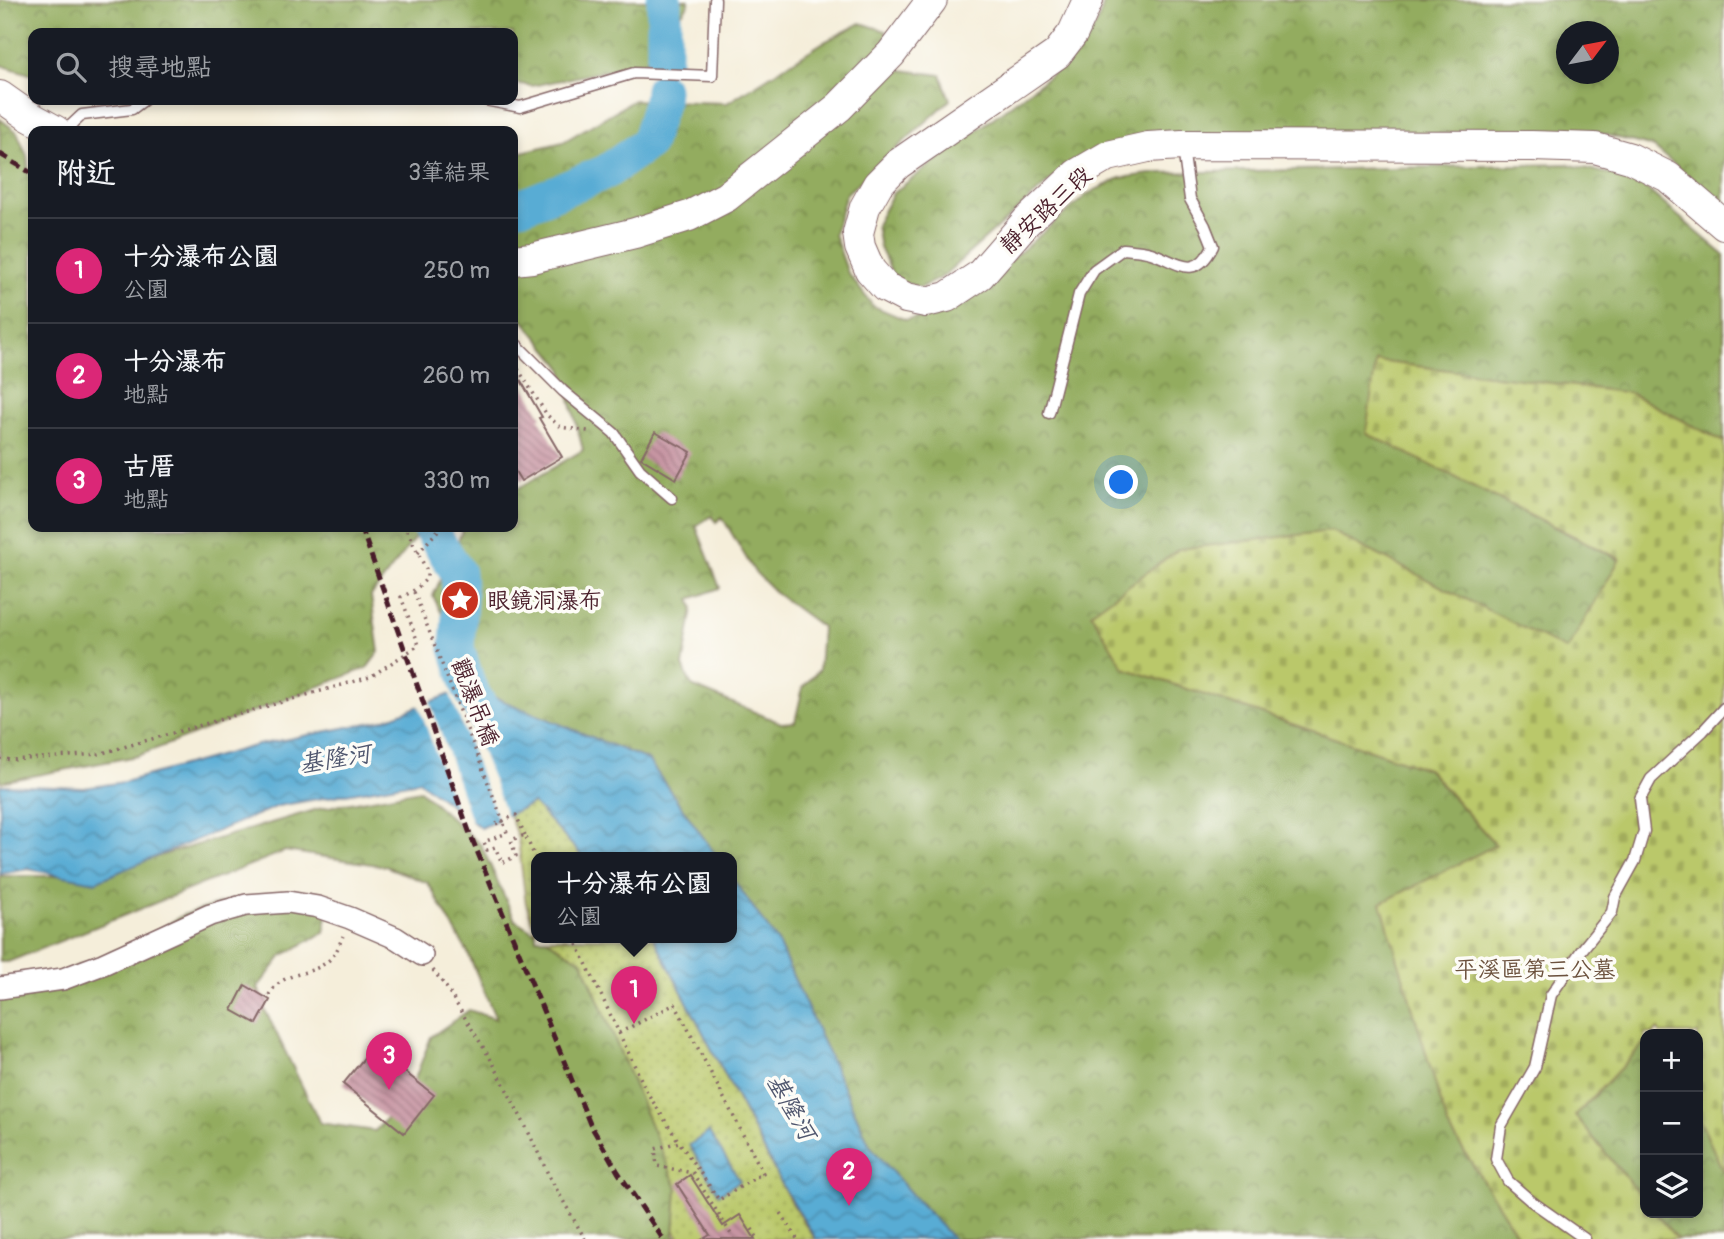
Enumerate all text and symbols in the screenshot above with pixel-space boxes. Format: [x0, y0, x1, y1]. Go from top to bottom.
north arrow [1556, 21, 1619, 84]
search box [28, 28, 518, 105]
icon: search [52, 48, 90, 86]
text: 搜尋地點 [108, 52, 212, 84]
text: 附近 [56, 155, 116, 192]
text: 3筆結果 [408, 158, 490, 187]
street label: 靜安路三段 [994, 160, 1098, 260]
text: 十分瀑布公園 [123, 241, 279, 273]
text: 1 [75, 256, 84, 285]
text: 250 m [424, 256, 490, 285]
text: 公園 [123, 275, 169, 304]
text: 十分瀑布 [123, 346, 227, 378]
text: 2 [73, 361, 85, 390]
text: 260 m [423, 361, 490, 390]
text: 地點 [123, 380, 169, 409]
text: 古厝 [123, 451, 175, 483]
your location [1104, 465, 1138, 499]
text: 3 [73, 466, 85, 495]
text: 330 m [423, 466, 490, 495]
text: 地點 [123, 485, 169, 514]
place icon: 眼鏡洞瀑布 [439, 579, 481, 621]
place label: 眼鏡洞瀑布 [487, 586, 602, 615]
street label: 觀瀑吊橋 [445, 654, 505, 750]
water label: 基隆河 [297, 738, 377, 779]
popup [531, 852, 737, 943]
text: 十分瀑布公園 [556, 868, 712, 900]
text: 公園 [556, 902, 602, 931]
park label: 平溪區第三公墓 [1455, 955, 1616, 984]
pin: 1 [611, 966, 657, 1024]
map controls [1640, 1029, 1703, 1218]
button: + [1640, 1029, 1703, 1092]
pin: 3 [366, 1032, 412, 1090]
water label: 基隆河 [760, 1069, 824, 1149]
button: − [1640, 1092, 1703, 1155]
pin: 2 [826, 1148, 872, 1206]
button: layers [1640, 1155, 1703, 1218]

